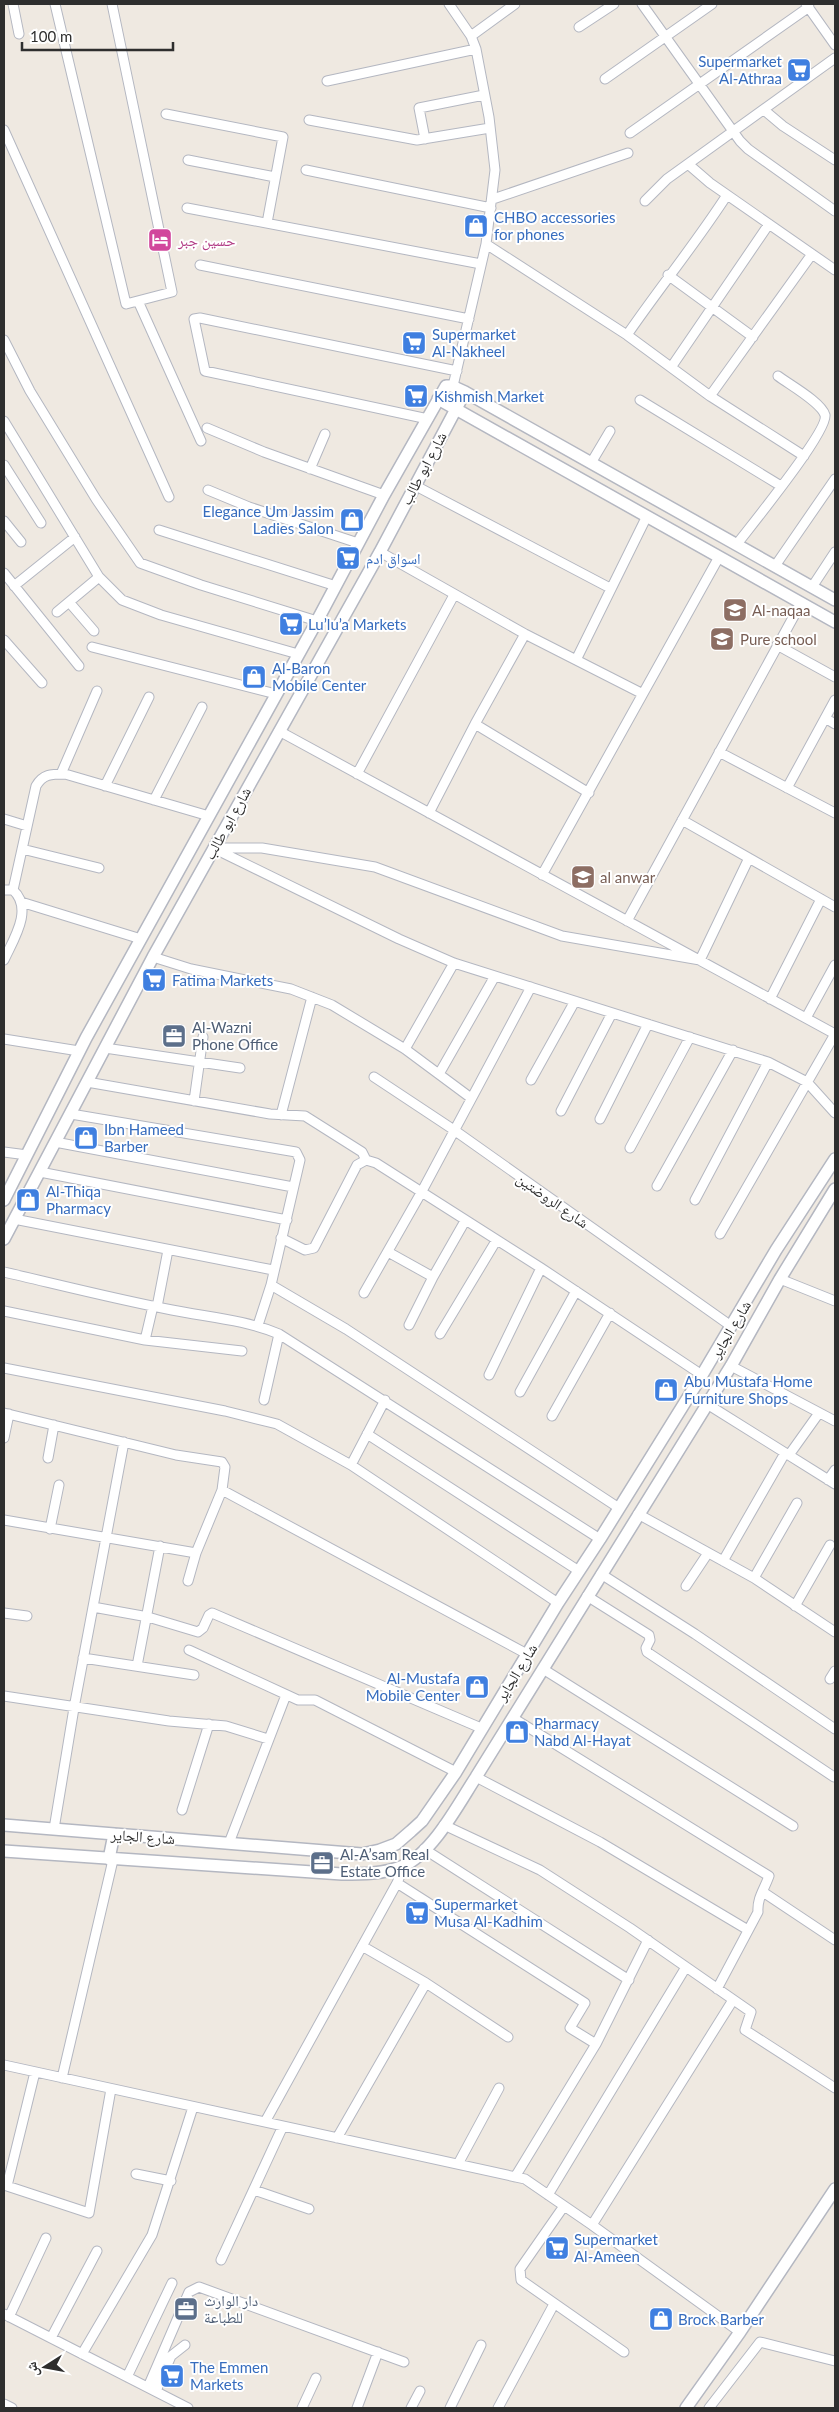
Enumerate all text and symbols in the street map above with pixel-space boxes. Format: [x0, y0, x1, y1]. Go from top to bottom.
scale bar [22, 20, 174, 52]
text: 100 m [30, 27, 72, 45]
place label: Supermarket Al-Athraa [698, 52, 783, 87]
supermarket icon: Supermarket Al-Athraa [786, 57, 812, 83]
place label: CHBO accessories for phones [494, 208, 615, 243]
shop icon: CHBO accessories for phones [463, 213, 489, 239]
hotel icon: حسين جبر [147, 227, 173, 253]
place label: حسين جبر [177, 231, 236, 251]
place label: Supermarket Al-Nakheel [432, 325, 516, 360]
supermarket icon: Supermarket Al-Nakheel [401, 330, 427, 356]
supermarket icon: Kishmish Market [403, 383, 429, 409]
place label: Kishmish Market [434, 387, 545, 405]
street label: شارع ابو طالب [396, 428, 452, 509]
place label: Elegance Um Jassim Ladies Salon [203, 502, 334, 537]
shop icon: Elegance Um Jassim Ladies Salon [339, 507, 365, 533]
supermarket icon: اسواق ادم [335, 545, 361, 571]
place label: اسواق ادم [366, 549, 421, 569]
school or university icon: Al-naqaa [722, 597, 748, 623]
place label: Al-naqaa [752, 601, 810, 619]
supermarket icon: Lu’lu’a Markets [278, 611, 304, 637]
place label: Lu’lu’a Markets [308, 615, 406, 633]
school or university icon: Pure school [709, 626, 735, 652]
place label: Pure school [740, 630, 817, 648]
place label: Al-Baron Mobile Center [272, 659, 367, 694]
shop icon: Al-Baron Mobile Center [241, 664, 267, 690]
street label: شارع ابو طالب [200, 784, 256, 863]
school or university icon: al anwar [570, 864, 596, 890]
place label: al anwar [600, 868, 656, 886]
supermarket icon: Fatima Markets [141, 967, 167, 993]
place label: Fatima Markets [172, 971, 273, 989]
place label: Al-Wazni Phone Office [192, 1018, 278, 1053]
office icon: Al-Wazni Phone Office [161, 1023, 187, 1049]
place label: Ibn Hameed Barber [104, 1120, 184, 1155]
shop icon: Ibn Hameed Barber [73, 1125, 99, 1151]
street label: شارع الروضتين [512, 1169, 592, 1233]
place label: Al-Thiqa Pharmacy [46, 1182, 111, 1217]
shop icon: Al-Thiqa Pharmacy [15, 1187, 41, 1213]
street label: شارع الجاير [705, 1297, 756, 1363]
place label: Abu Mustafa Home Furniture Shops [684, 1372, 813, 1407]
shop icon: Abu Mustafa Home Furniture Shops [653, 1377, 679, 1403]
street label: شارع الجاير [491, 1640, 542, 1706]
place label: Al-Mustafa Mobile Center [366, 1669, 461, 1704]
shop icon: Al-Mustafa Mobile Center [464, 1674, 490, 1700]
place label: Pharmacy Nabd Al-Hayat [534, 1714, 631, 1749]
shop icon: Pharmacy Nabd Al-Hayat [504, 1719, 530, 1745]
street label: شارع الجاير [109, 1825, 176, 1849]
place label: Al-A’sam Real Estate Office [340, 1845, 429, 1880]
office icon: Al-A’sam Real Estate Office [309, 1850, 335, 1876]
place label: Supermarket Musa Al-Kadhim [434, 1895, 543, 1930]
supermarket icon: Supermarket Musa Al-Kadhim [404, 1900, 430, 1926]
place label: Supermarket Al-Ameen [574, 2230, 658, 2265]
supermarket icon: Supermarket Al-Ameen [544, 2235, 570, 2261]
place label: دار الوارث للطباعة [204, 2291, 258, 2326]
office icon: دار الوارث للطباعة [173, 2296, 199, 2322]
shop icon: Brock Barber [648, 2306, 674, 2332]
place label: Brock Barber [678, 2310, 765, 2328]
north arrow [20, 2342, 70, 2392]
place label: The Emmen Markets [190, 2358, 268, 2393]
text: ش [22, 2360, 42, 2378]
supermarket icon: The Emmen Markets [159, 2363, 185, 2389]

